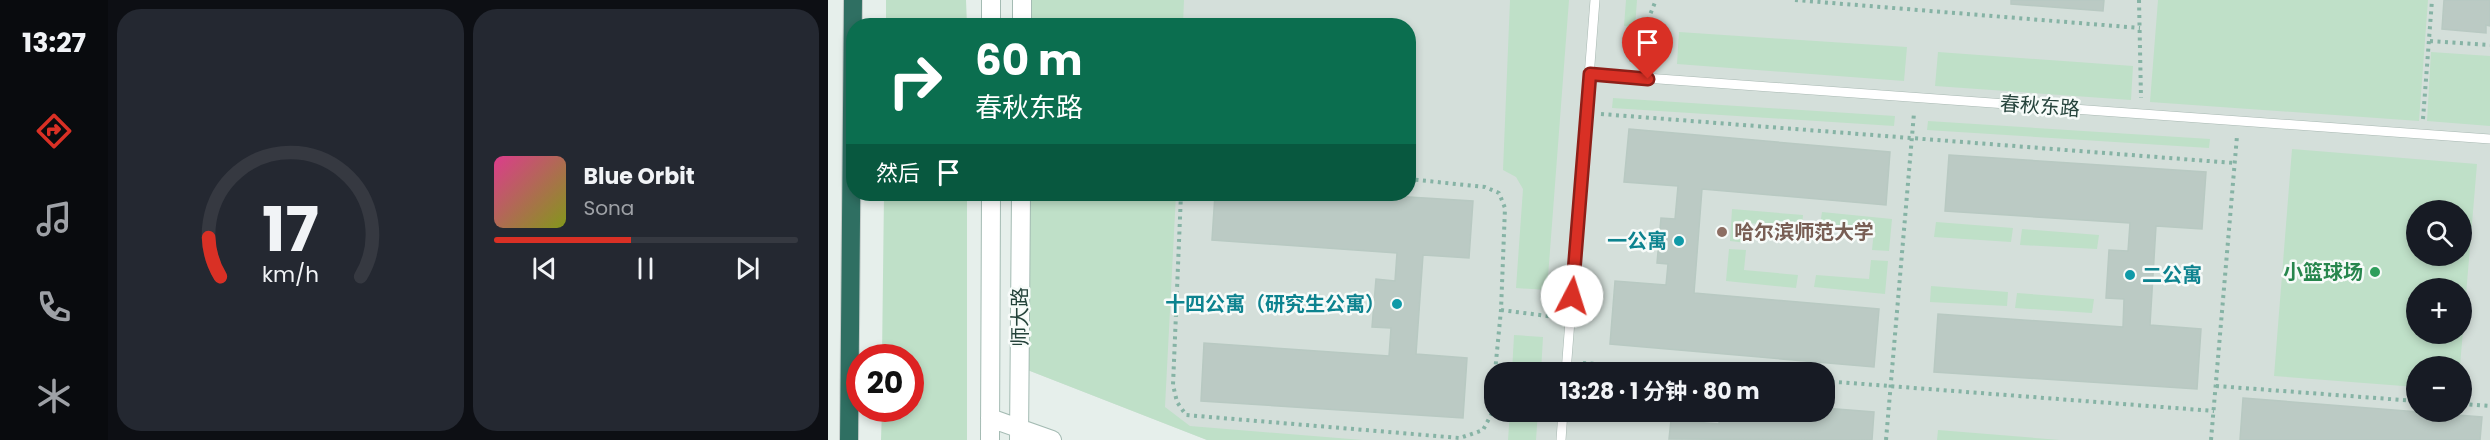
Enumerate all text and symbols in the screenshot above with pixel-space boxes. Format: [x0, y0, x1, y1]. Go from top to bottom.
pin [1622, 17, 1673, 79]
text: 13:27 [22, 24, 86, 61]
icon: arrive [1631, 26, 1664, 59]
text: 60 m [975, 31, 1083, 90]
icon: right [876, 42, 954, 120]
text: 春秋东路 [975, 89, 1083, 126]
street label: 春秋东路 [1999, 89, 2081, 123]
icon: directions [33, 110, 75, 152]
icon: arrive [932, 156, 965, 189]
text: 然后 [876, 158, 920, 189]
text: Blue Orbit [584, 161, 695, 192]
text: 17 [262, 185, 319, 273]
text: Sona [584, 194, 634, 222]
icon: music [33, 198, 75, 240]
map controls [2406, 200, 2472, 422]
button: search [2406, 200, 2472, 266]
place label: 哈尔滨师范大学 [1734, 218, 1874, 246]
marker: 哈尔滨师范大学 [1715, 225, 1729, 239]
place label: 一公寓 [1607, 227, 1667, 255]
marker: 一公寓 [1672, 234, 1686, 248]
icon: previous [528, 252, 561, 285]
icon: pause [629, 252, 662, 285]
icon: next [731, 252, 764, 285]
place label: 小篮球场 [2283, 258, 2363, 286]
text: km/h [262, 259, 319, 290]
place label: 二公寓 [2142, 261, 2202, 289]
position arrow [1540, 264, 1604, 328]
marker: 小篮球场 [2368, 265, 2382, 279]
marker: 二公寓 [2123, 268, 2137, 282]
button: + [2406, 278, 2472, 344]
icon: phone [33, 286, 75, 328]
street label: 师大路 [1006, 287, 1034, 347]
place label: 十四公寓（研究生公寓） [1165, 290, 1385, 318]
marker: 十四公寓（研究生公寓） [1390, 297, 1404, 311]
speed limit sign: 20 [846, 344, 924, 422]
button: − [2406, 356, 2472, 422]
icon: climate [33, 375, 75, 417]
text: 13:28 · 1 分钟 · 80 m [1560, 376, 1759, 407]

